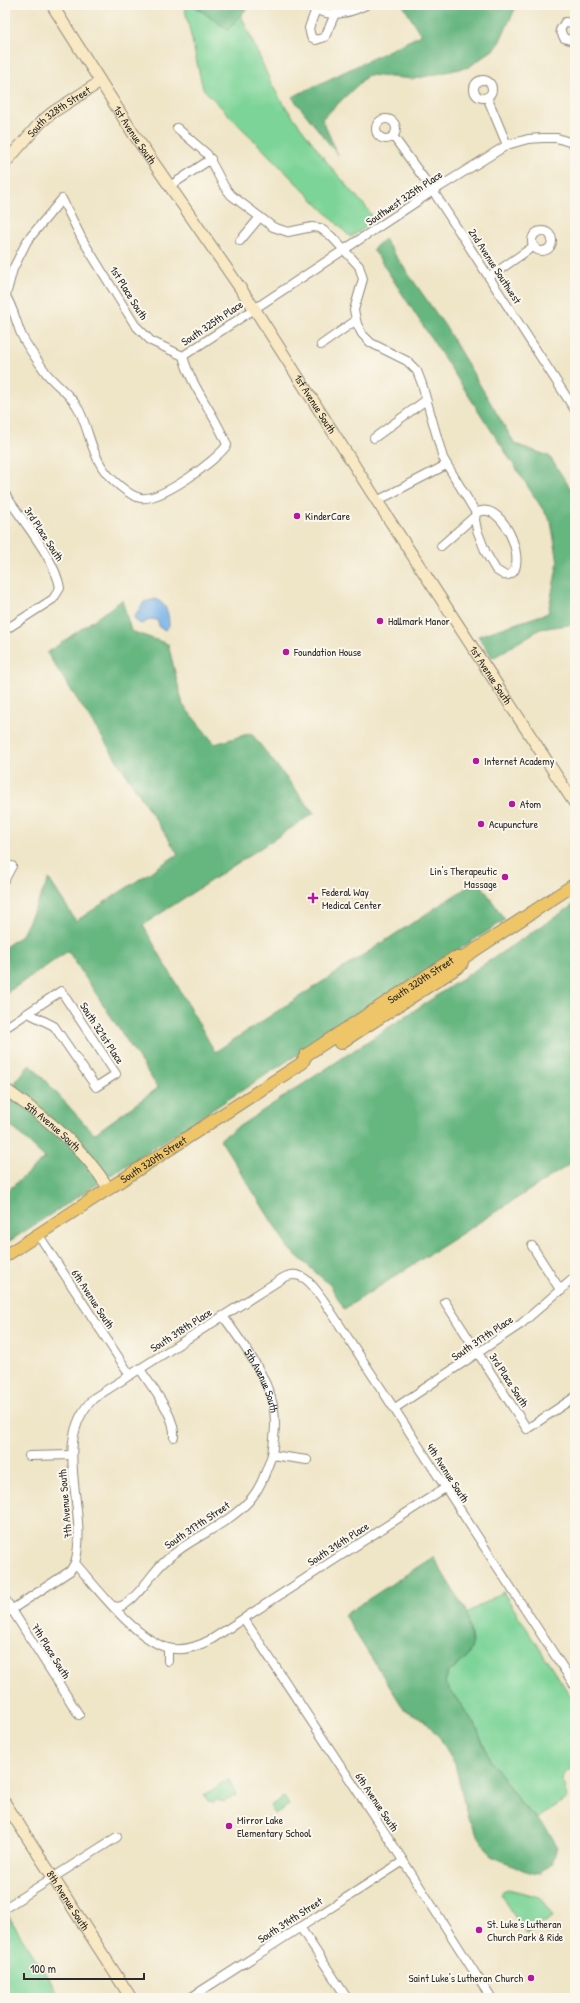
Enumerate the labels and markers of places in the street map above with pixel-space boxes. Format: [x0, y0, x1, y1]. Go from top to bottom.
place label: KinderCare [305, 509, 351, 523]
marker: KinderCare [292, 511, 302, 521]
place label: Hallmark Manor [388, 614, 451, 628]
marker: Hallmark Manor [375, 616, 385, 626]
place label: Foundation House [293, 645, 362, 659]
marker: Foundation House [281, 647, 291, 657]
place label: Internet Academy [484, 754, 555, 768]
marker: Internet Academy [471, 756, 481, 766]
place label: Atom [520, 797, 542, 811]
marker: Atom [507, 799, 517, 809]
place label: Acupuncture [489, 817, 539, 831]
marker: Acupuncture [476, 819, 486, 829]
place label: Lin's Therapeutic Massage [430, 864, 498, 891]
marker: Lin's Therapeutic Massage [500, 872, 510, 882]
place label: Federal Way Medical Center [321, 885, 382, 912]
marker: Federal Way Medical Center [307, 892, 319, 904]
place label: Mirror Lake Elementary School [237, 1813, 311, 1840]
marker: Mirror Lake Elementary School [224, 1821, 234, 1831]
place label: St. Luke's Lutheran Church Park & Ride [487, 1917, 564, 1944]
marker: St. Luke's Lutheran Church Park & Ride [474, 1925, 484, 1935]
place label: Saint Luke's Lutheran Church [408, 1971, 523, 1985]
marker: Saint Luke's Lutheran Church [526, 1973, 536, 1983]

